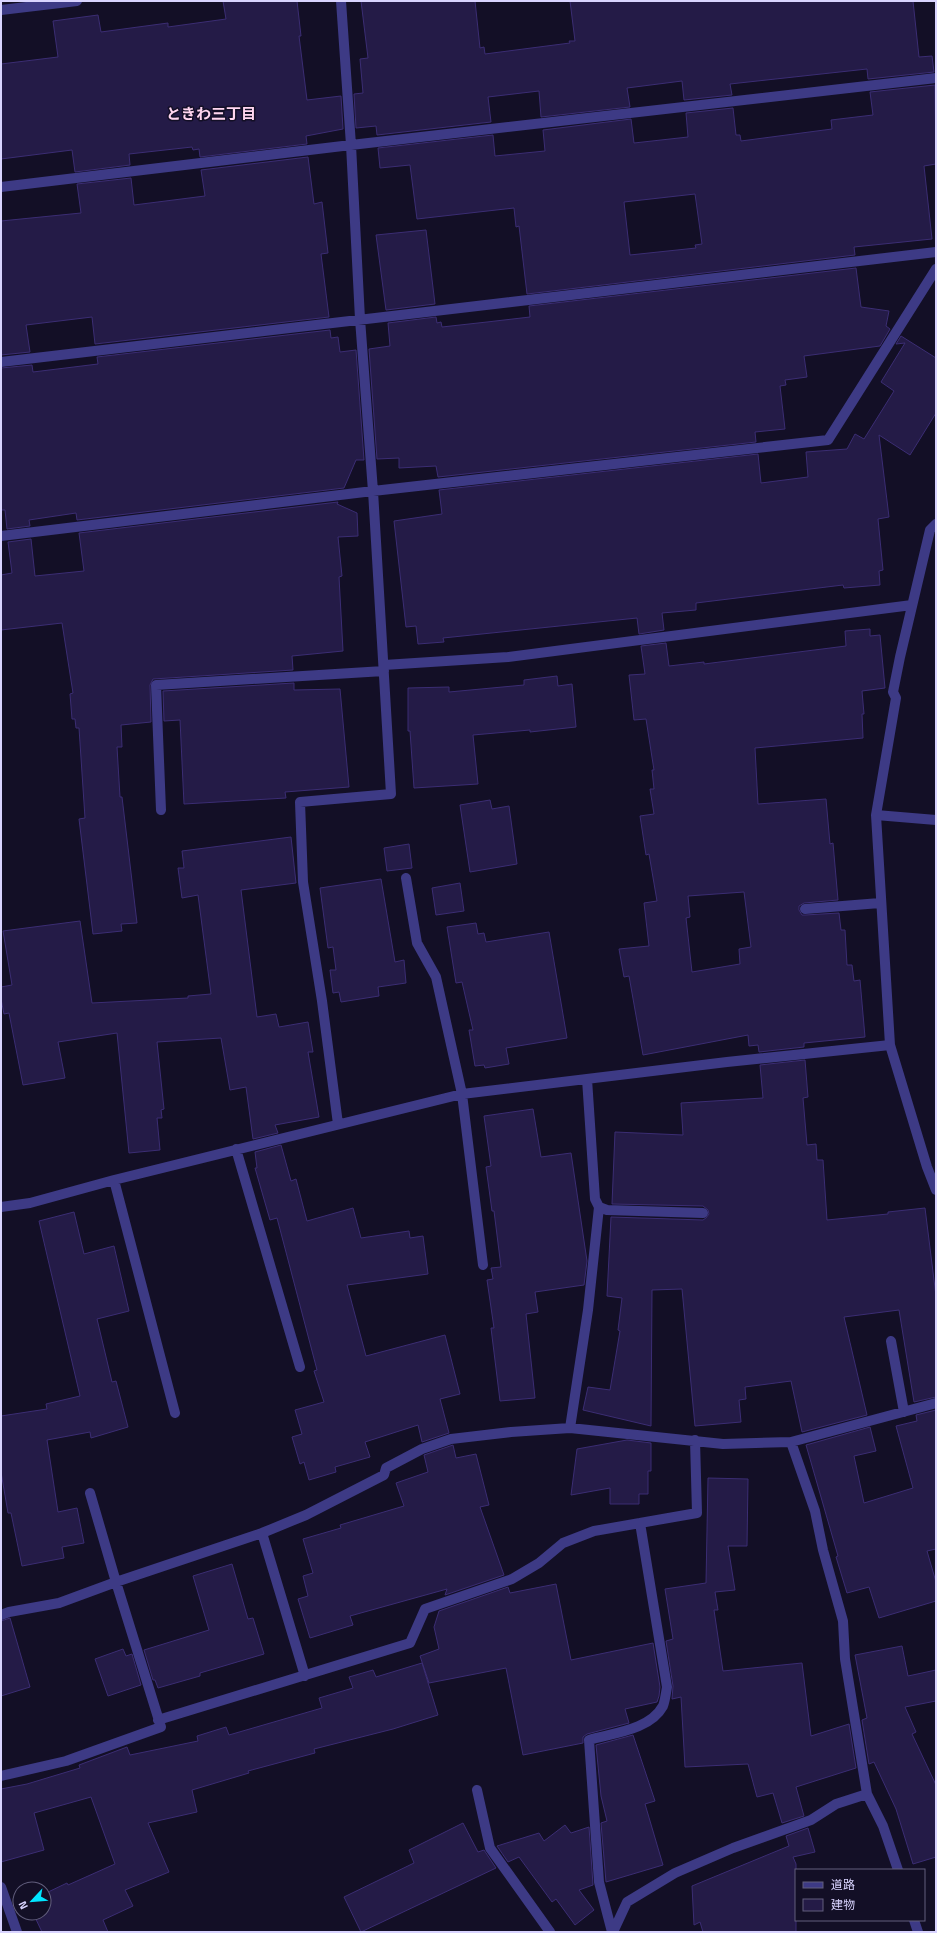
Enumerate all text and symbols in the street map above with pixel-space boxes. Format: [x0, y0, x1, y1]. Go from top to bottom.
district label: ときわ三丁目 [166, 102, 256, 125]
legend [795, 1869, 925, 1921]
text: 道路 [831, 1875, 855, 1894]
north arrow [12, 1881, 52, 1921]
text: 建物 [831, 1895, 855, 1914]
text: N [14, 1898, 32, 1912]

